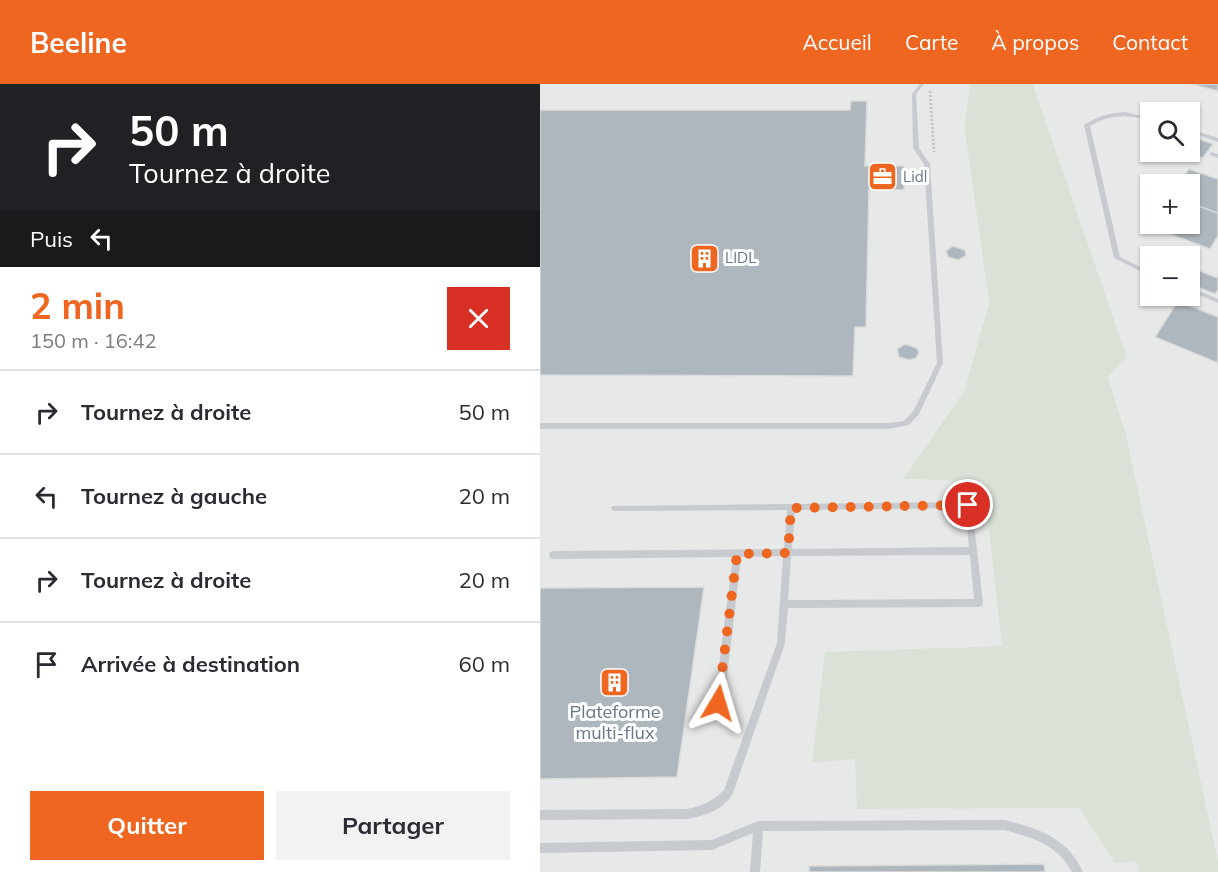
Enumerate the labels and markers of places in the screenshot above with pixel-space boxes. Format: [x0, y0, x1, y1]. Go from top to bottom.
office icon: Lidl [866, 161, 898, 193]
place label: Lidl [903, 167, 927, 186]
building icon: LIDL [688, 242, 720, 274]
place label: LIDL [725, 248, 756, 267]
pin [942, 479, 993, 530]
building icon: Plateforme multi-flux [599, 667, 631, 699]
place label: Plateforme multi-flux [569, 700, 661, 744]

